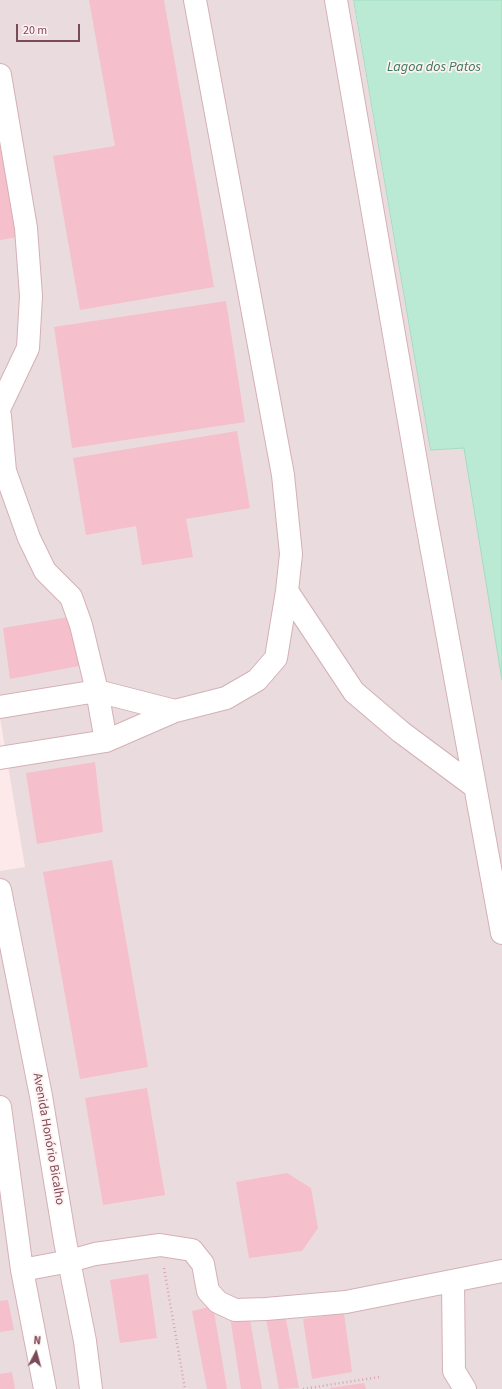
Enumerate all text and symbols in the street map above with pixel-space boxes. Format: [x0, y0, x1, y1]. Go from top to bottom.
scale bar [18, 16, 82, 42]
text: 20 m [23, 22, 47, 39]
water label: Lagoa dos Patos [387, 60, 481, 76]
street label: Avenida Honório Bicalho [29, 1072, 67, 1206]
north arrow [16, 1333, 56, 1373]
text: N [33, 1333, 42, 1348]

